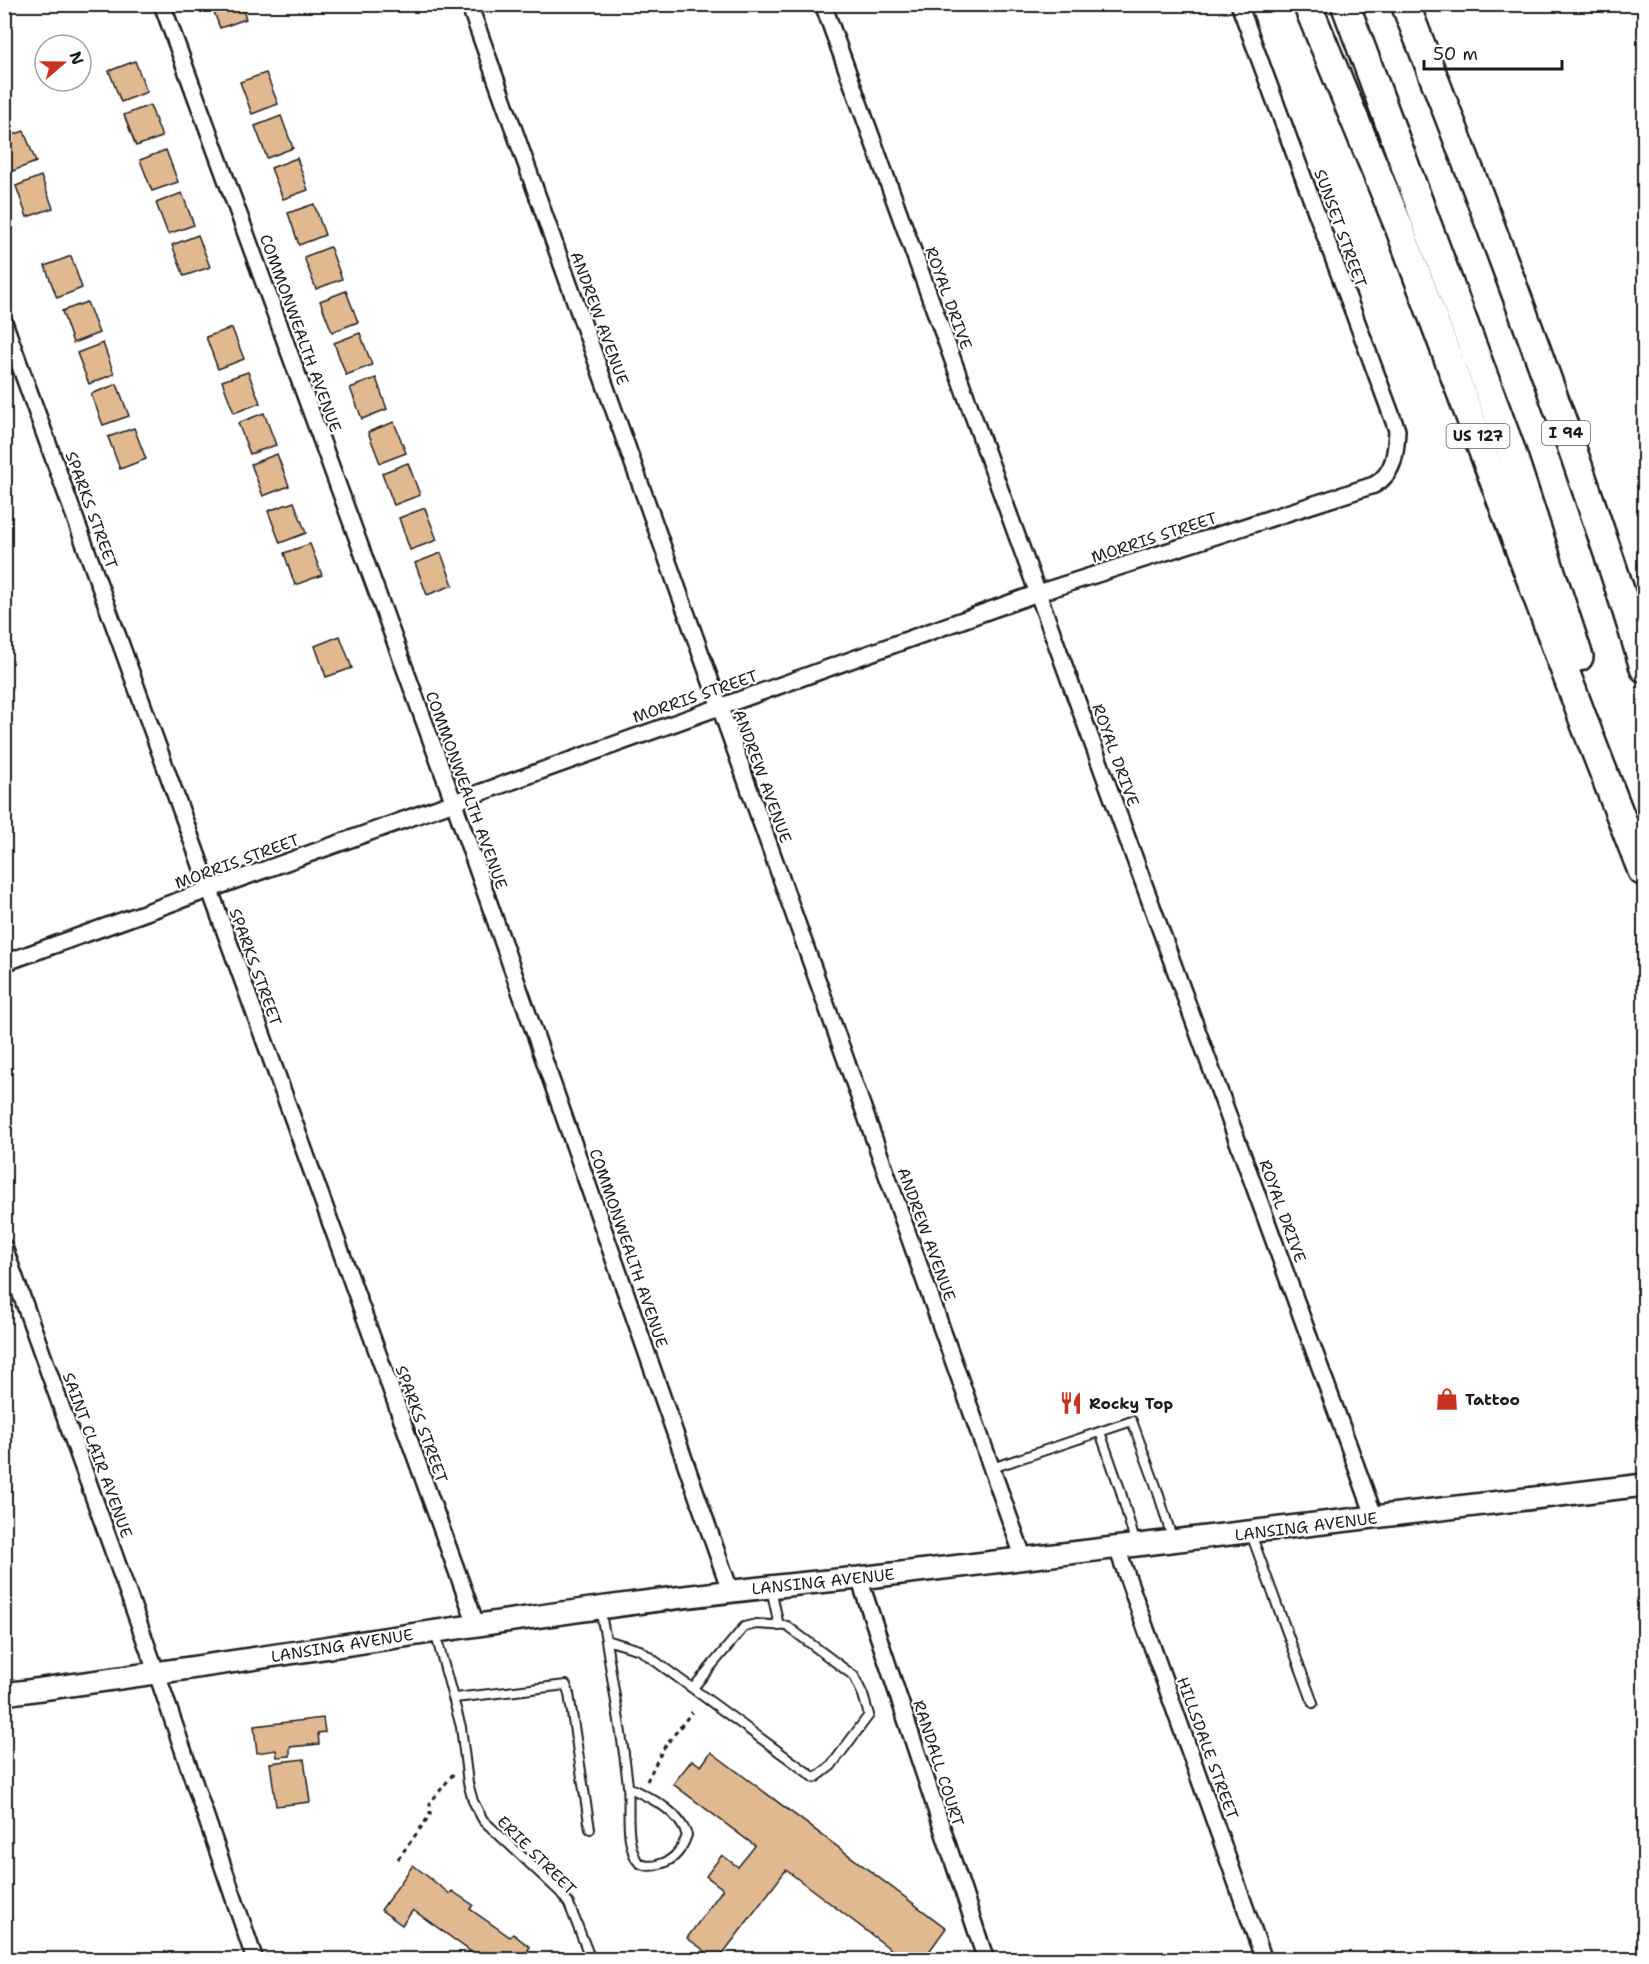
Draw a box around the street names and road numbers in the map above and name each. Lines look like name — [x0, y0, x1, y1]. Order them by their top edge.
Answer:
street label: SUNSET STREET — [1309, 166, 1372, 290]
street label: COMMONWEALTH AVENUE — [255, 231, 346, 435]
street label: ROYAL DRIVE — [920, 244, 977, 352]
street label: ANDREW AVENUE — [566, 249, 633, 388]
road number: I 94 — [1542, 421, 1590, 445]
road number: US 127 — [1446, 424, 1510, 448]
street label: SPARKS STREET — [61, 449, 123, 572]
street label: MORRIS STREET — [1089, 507, 1220, 568]
street label: MORRIS STREET — [630, 665, 761, 728]
street label: COMMONWEALTH AVENUE — [421, 688, 512, 892]
street label: ROYAL DRIVE — [1087, 701, 1144, 809]
street label: ANDREW AVENUE — [729, 707, 796, 846]
street label: MORRIS STREET — [172, 829, 302, 894]
street label: SPARKS STREET — [225, 906, 287, 1029]
street label: COMMONWEALTH AVENUE — [585, 1146, 673, 1351]
street label: ROYAL DRIVE — [1254, 1157, 1311, 1265]
street label: ANDREW AVENUE — [893, 1165, 960, 1304]
street label: SPARKS STREET — [391, 1363, 453, 1486]
street label: SAINT CLAIR AVENUE — [58, 1370, 137, 1541]
street label: LANSING AVENUE — [1233, 1507, 1379, 1546]
street label: LANSING AVENUE — [750, 1564, 896, 1599]
street label: LANSING AVENUE — [269, 1624, 415, 1667]
street label: HILLSDALE STREET — [1172, 1674, 1243, 1822]
street label: RANDALL COURT — [908, 1697, 969, 1829]
street label: ERIE STREET — [492, 1811, 581, 1900]

